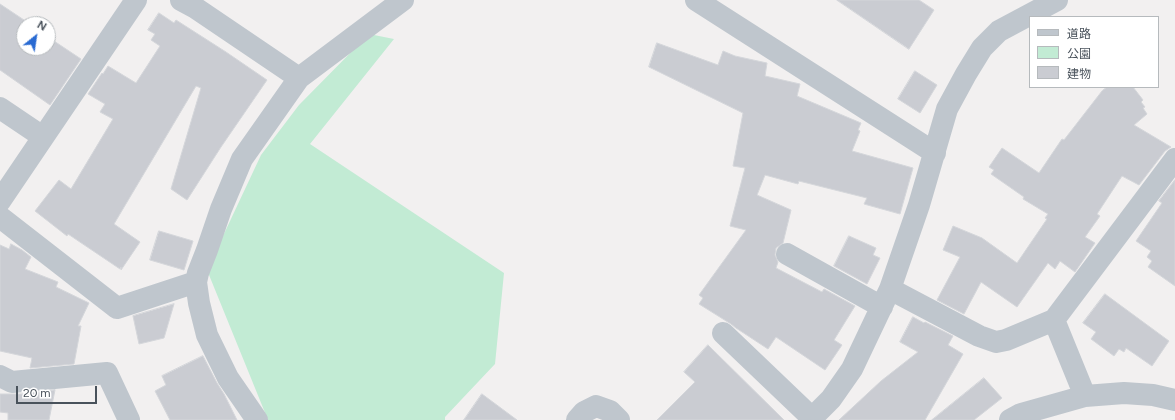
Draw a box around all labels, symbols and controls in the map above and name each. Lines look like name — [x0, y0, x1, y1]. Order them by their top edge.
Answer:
north arrow — [16, 16, 56, 56]
legend — [1029, 16, 1159, 88]
text: N — [35, 18, 49, 34]
text: 道路 — [1067, 27, 1091, 41]
text: 公園 — [1067, 47, 1091, 61]
text: 建物 — [1067, 67, 1091, 81]
scale bar — [18, 378, 99, 404]
text: 20 m — [23, 386, 51, 400]

